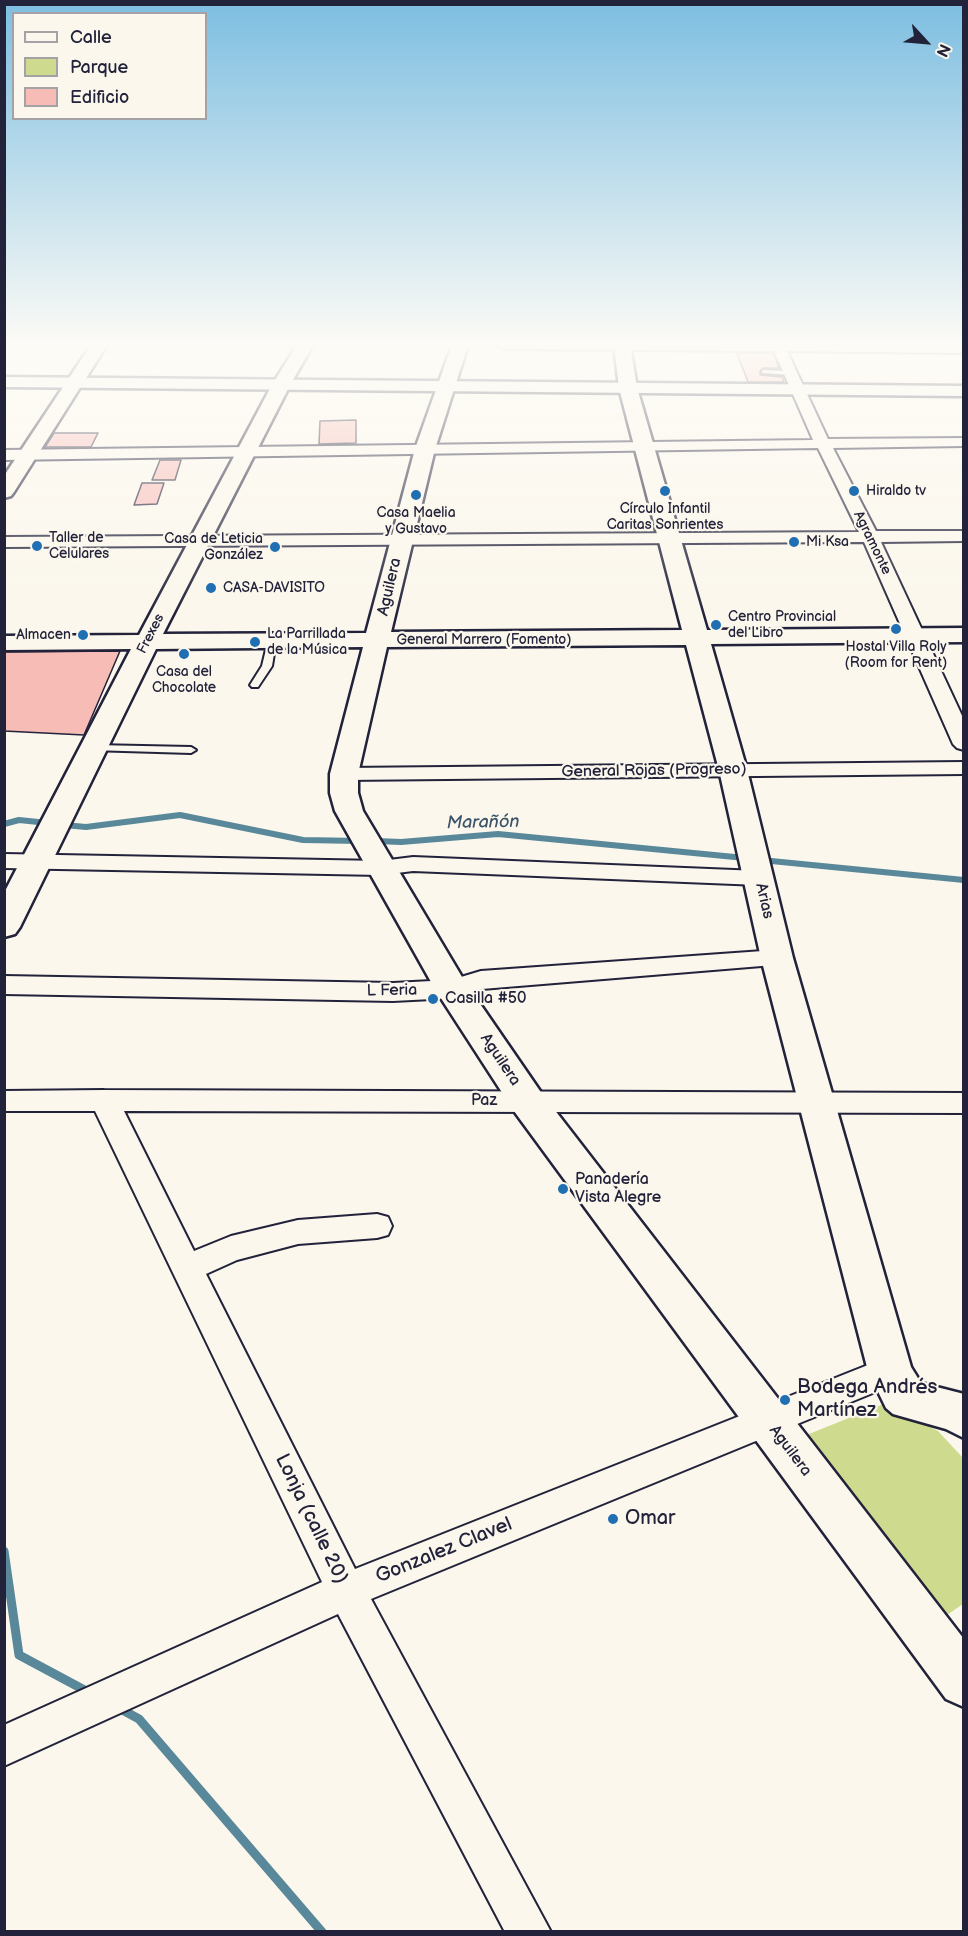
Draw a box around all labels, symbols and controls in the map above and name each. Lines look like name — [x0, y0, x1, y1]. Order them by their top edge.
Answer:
legend — [12, 12, 207, 120]
north arrow — [896, 12, 956, 72]
text: Calle — [70, 27, 112, 48]
text: N — [931, 41, 954, 60]
text: Parque — [70, 57, 128, 78]
text: Edificio — [70, 87, 129, 108]
place label: Hiraldo tv — [866, 483, 926, 499]
marker: Círculo Infantil Caritas Sonrientes — [658, 484, 672, 498]
marker: Hiraldo tv — [847, 484, 861, 498]
marker: Casa Maelia y Gustavo — [409, 488, 423, 502]
place label: Círculo Infantil Caritas Sonrientes — [607, 501, 723, 534]
place label: Casa Maelia y Gustavo — [376, 505, 456, 538]
street label: Agramonte — [849, 508, 895, 578]
place label: Taller de Celulares — [49, 530, 109, 562]
place label: Casa de Leticia González — [164, 531, 263, 564]
place label: Mi Ksa — [806, 534, 849, 550]
marker: Mi Ksa — [787, 535, 801, 549]
marker: Taller de Celulares — [30, 539, 44, 553]
marker: Casa de Leticia González — [268, 540, 282, 554]
street label: Aguilera — [374, 556, 406, 618]
place label: CASA-DAVISITO — [223, 580, 325, 596]
marker: CASA-DAVISITO — [204, 581, 218, 595]
place label: Centro Provincial del Libro — [728, 609, 836, 642]
street label: Frexes — [134, 611, 168, 657]
marker: Centro Provincial del Libro — [709, 618, 723, 632]
marker: Hostal Villa Roly (Room for Rent) — [889, 622, 903, 636]
place label: La Parrillada de la Música — [267, 626, 347, 658]
place label: Almacen — [16, 627, 71, 643]
marker: Almacen — [76, 628, 90, 642]
street label: General Marrero (Fomento) — [397, 632, 571, 648]
marker: La Parrillada de la Música — [248, 635, 262, 649]
place label: Hostal Villa Roly (Room for Rent) — [845, 639, 947, 672]
marker: Casa del Chocolate — [177, 647, 191, 661]
place label: Casa del Chocolate — [152, 664, 216, 696]
street label: General Rojas (Progreso) — [561, 760, 747, 782]
water label: Marañón — [446, 812, 520, 834]
street label: Arias — [751, 881, 777, 921]
street label: L Feria — [367, 981, 417, 1001]
place label: Casilla #50 — [445, 989, 526, 1009]
marker: Casilla #50 — [426, 992, 440, 1006]
street label: Aguilera — [476, 1030, 524, 1090]
street label: Paz — [471, 1091, 497, 1111]
place label: Panadería Vista Alegre — [575, 1170, 661, 1208]
marker: Panadería Vista Alegre — [556, 1182, 570, 1196]
place label: Bodega Andrés Martínez — [797, 1376, 937, 1423]
marker: Bodega Andrés Martínez — [778, 1393, 792, 1407]
street label: Aguilera — [765, 1422, 815, 1480]
street label: Lonja (calle 20) — [269, 1450, 353, 1588]
place label: Omar — [625, 1507, 675, 1531]
marker: Omar — [606, 1512, 620, 1526]
street label: Gonzalez Clavel — [372, 1513, 516, 1589]

